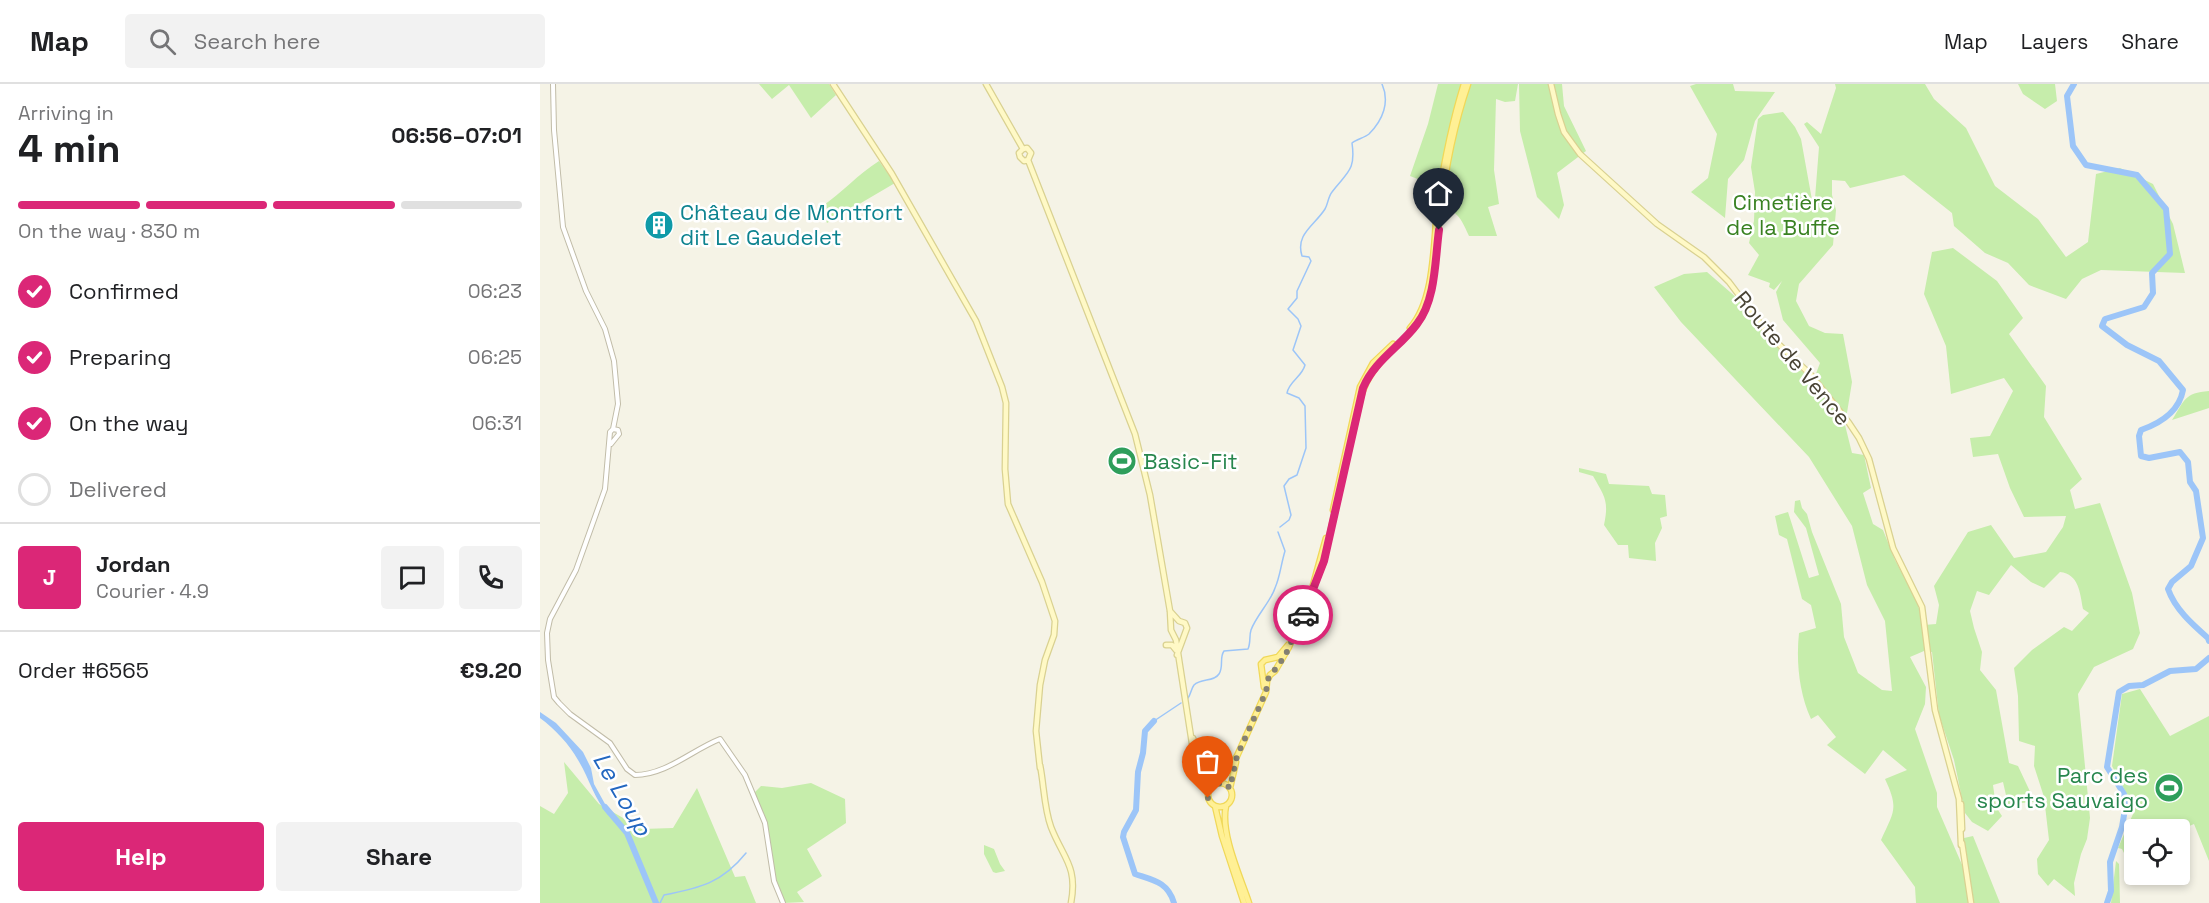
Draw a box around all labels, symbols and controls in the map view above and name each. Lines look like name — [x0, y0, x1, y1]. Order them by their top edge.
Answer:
search box — [125, 14, 545, 68]
text: Map — [30, 23, 89, 59]
icon: search — [146, 25, 179, 58]
text: Search here — [194, 27, 321, 55]
text: Map — [1944, 28, 1988, 55]
text: Layers — [2021, 28, 2088, 55]
text: Share — [2121, 28, 2179, 55]
text: Arriving in — [18, 100, 114, 126]
text: 06:56–07:01 — [391, 121, 522, 149]
text: 4 min — [18, 124, 120, 173]
pin — [1413, 168, 1464, 230]
icon: home — [1422, 177, 1455, 210]
park label: Cimetière de la Buffe — [1726, 188, 1840, 241]
place label: Château de Montfort dit Le Gaudelet — [680, 198, 903, 251]
building icon: Château de Montfort dit Le Gaudelet — [643, 209, 675, 241]
text: On the way · 830 m — [18, 218, 200, 244]
icon: check — [18, 275, 51, 308]
text: Confirmed — [69, 277, 179, 305]
text: 06:23 — [468, 278, 522, 304]
street label: Route de Vence — [1728, 285, 1858, 431]
icon: check — [18, 341, 51, 374]
text: Preparing — [69, 343, 171, 371]
text: 06:25 — [468, 344, 522, 370]
icon: check — [18, 407, 51, 440]
text: On the way — [69, 409, 188, 437]
text: 06:31 — [472, 410, 522, 436]
sports icon: Basic-Fit — [1106, 445, 1138, 477]
place label: Basic-Fit — [1143, 447, 1238, 475]
text: Delivered — [69, 475, 167, 503]
button: chat — [381, 546, 444, 609]
button: phone — [459, 546, 522, 609]
text: Jordan — [96, 550, 171, 578]
text: J — [43, 563, 56, 591]
text: Courier · 4.9 — [96, 578, 209, 604]
courier — [1273, 585, 1333, 645]
icon: car — [1287, 599, 1320, 632]
text: Order #6565 — [18, 656, 149, 684]
text: €9.20 — [460, 656, 522, 684]
pin — [1182, 736, 1233, 798]
icon: bag — [1191, 745, 1224, 778]
water label: Le Loup — [586, 746, 659, 842]
place label: Parc des sports Sauvaigo — [1976, 761, 2148, 814]
sports icon: Parc des sports Sauvaigo — [2153, 772, 2185, 804]
map controls — [2124, 819, 2190, 885]
button: locate — [2124, 819, 2190, 885]
button: Help — [18, 822, 264, 891]
button: Share — [276, 822, 522, 891]

